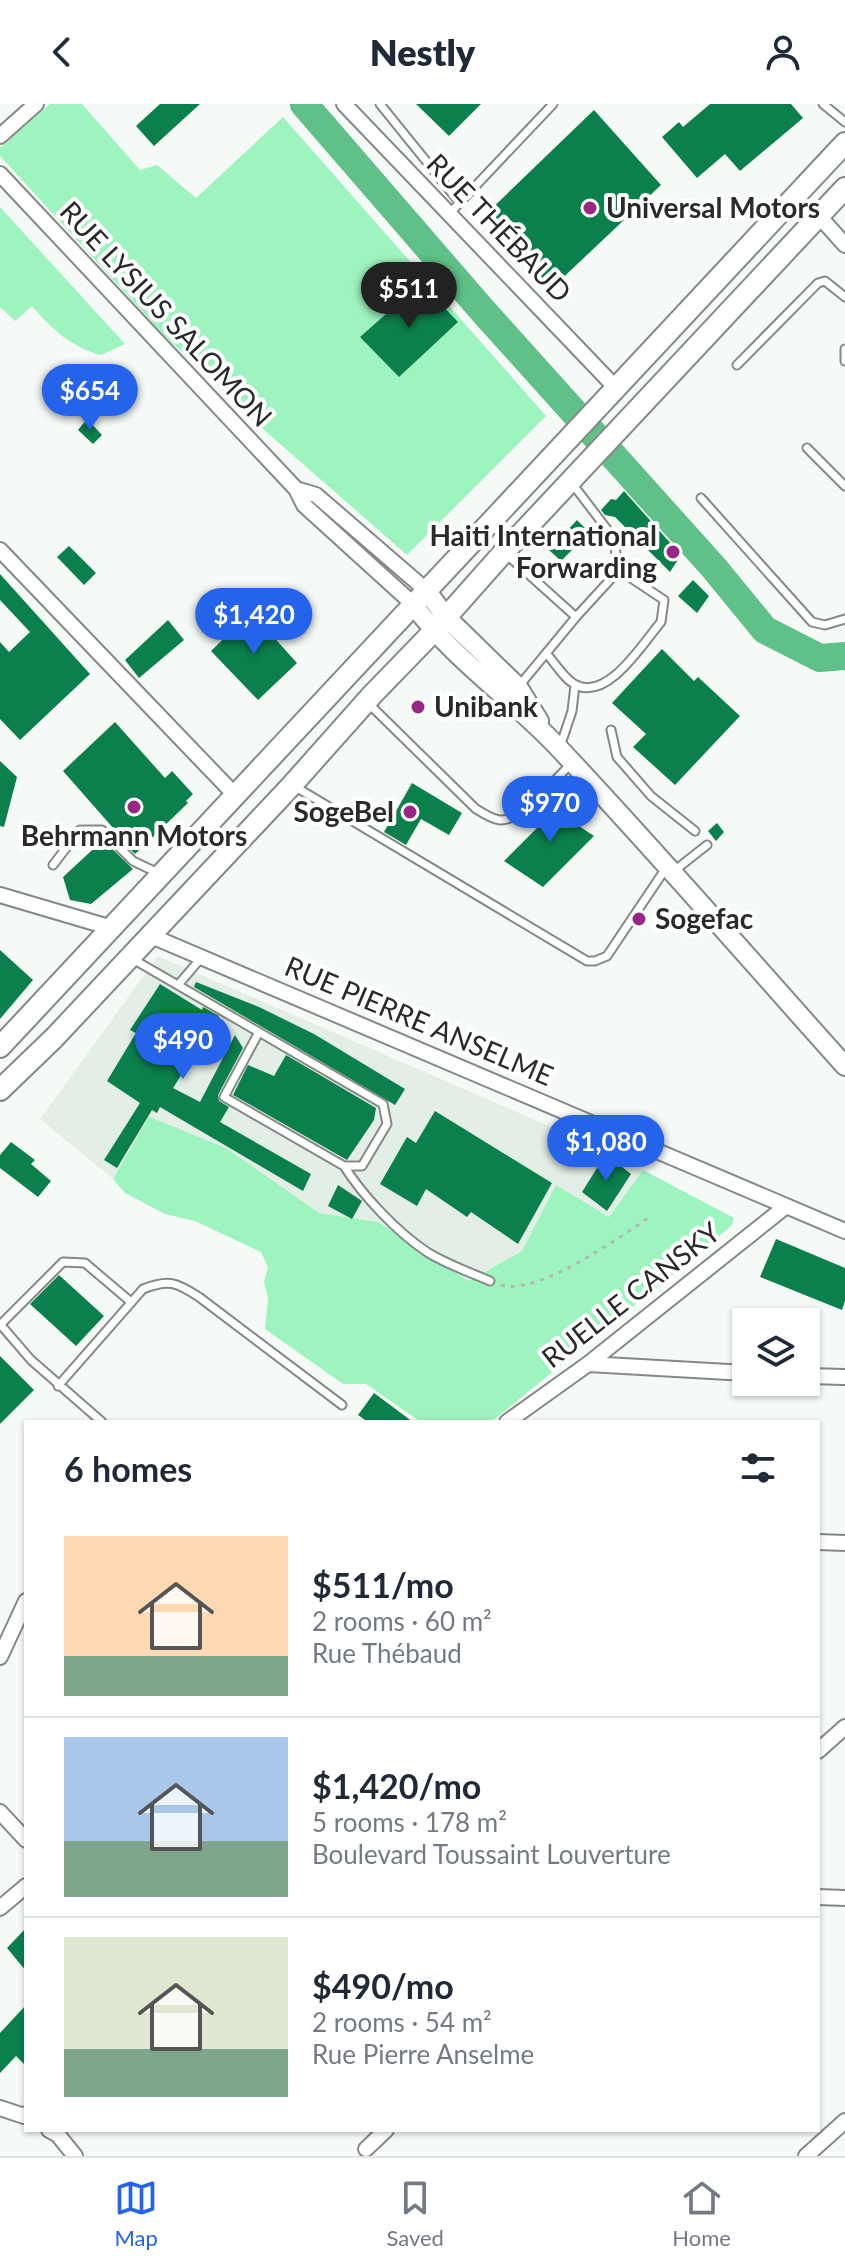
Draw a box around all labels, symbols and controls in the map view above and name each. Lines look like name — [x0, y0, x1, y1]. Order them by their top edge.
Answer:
icon: back — [40, 30, 84, 74]
text: Nestly — [370, 30, 475, 74]
icon: person — [761, 30, 805, 74]
street label: RUE THÉBAUD — [421, 146, 579, 308]
place label: Universal Motors — [606, 190, 820, 224]
street label: RUE LYSIUS SALOMON — [54, 194, 280, 433]
marker: Universal Motors — [581, 199, 599, 217]
pin: $511 — [362, 262, 456, 330]
text: $511 — [379, 272, 439, 304]
pin: $654 — [43, 364, 137, 432]
text: $654 — [60, 374, 120, 406]
place label: Haiti International Forwarding — [429, 518, 657, 584]
marker: Haiti International Forwarding — [664, 543, 682, 561]
pin: $1,420 — [189, 588, 319, 656]
text: $1,420 — [213, 598, 295, 630]
place label: Unibank — [434, 689, 538, 723]
marker: Unibank — [409, 698, 427, 716]
pin: $970 — [503, 776, 597, 844]
text: $970 — [520, 786, 580, 818]
place label: SogeBel — [293, 794, 394, 828]
marker: Behrmann Motors — [125, 798, 143, 816]
marker: SogeBel — [401, 803, 419, 821]
place label: Behrmann Motors — [21, 818, 247, 852]
place label: Sogefac — [655, 901, 754, 935]
marker: Sogefac — [630, 910, 648, 928]
street label: RUE PIERRE ANSELME — [280, 948, 559, 1092]
pin: $490 — [136, 1013, 230, 1081]
text: $490 — [153, 1023, 213, 1055]
pin: $1,080 — [541, 1115, 671, 1183]
text: $1,080 — [565, 1125, 647, 1157]
street label: RUELLE CANSKY — [535, 1214, 727, 1374]
map controls — [732, 1308, 820, 1396]
button: layers — [732, 1308, 820, 1396]
icon: filters — [736, 1446, 780, 1490]
text: 6 homes — [64, 1448, 192, 1489]
text: $511/mo — [312, 1564, 454, 1605]
icon: home — [128, 1568, 224, 1664]
text: 2 rooms · 60 m² — [312, 1605, 492, 1637]
text: Rue Thébaud — [312, 1637, 462, 1669]
text: $1,420/mo — [312, 1765, 481, 1806]
icon: home — [128, 1769, 224, 1865]
text: 5 rooms · 178 m² — [312, 1806, 507, 1838]
text: Boulevard Toussaint Louverture — [312, 1838, 671, 1870]
text: $490/mo — [312, 1965, 454, 2006]
icon: home — [128, 1969, 224, 2065]
text: 2 rooms · 54 m² — [312, 2006, 492, 2038]
text: Rue Pierre Anselme — [312, 2038, 534, 2070]
tab: Map — [114, 2176, 158, 2251]
tab: Saved — [386, 2176, 444, 2251]
tab: Home — [672, 2176, 731, 2251]

